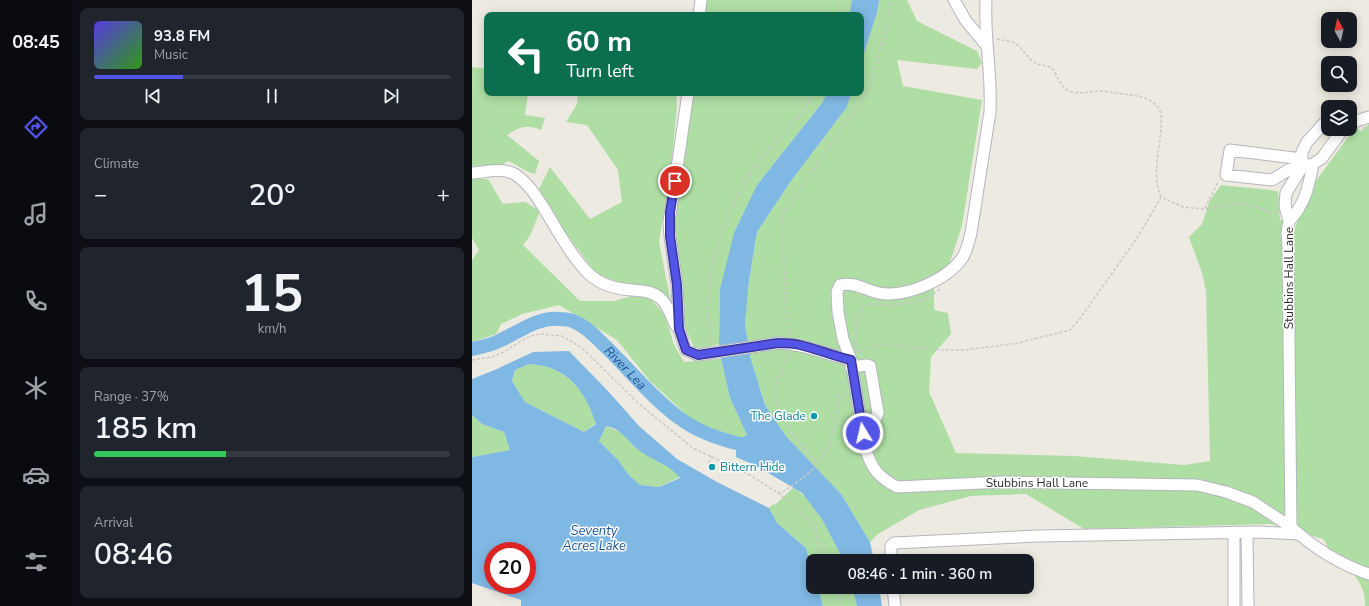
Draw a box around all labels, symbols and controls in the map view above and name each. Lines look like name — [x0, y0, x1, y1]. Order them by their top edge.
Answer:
north arrow — [1321, 12, 1357, 48]
map controls — [1321, 12, 1357, 136]
text: 60 m — [566, 23, 632, 61]
text: 93.8 FM — [154, 26, 210, 46]
icon: left — [500, 28, 552, 80]
text: 08:45 — [12, 30, 60, 54]
text: Music — [154, 46, 188, 64]
button: search — [1321, 56, 1357, 92]
text: Turn left — [566, 59, 634, 83]
icon: previous — [142, 85, 164, 107]
icon: pause — [261, 85, 283, 107]
icon: next — [380, 85, 402, 107]
button: layers — [1321, 100, 1357, 136]
icon: directions — [22, 113, 50, 141]
text: Climate — [94, 155, 139, 173]
pin — [658, 164, 692, 198]
icon: arrive — [664, 170, 686, 192]
text: 20° — [248, 175, 296, 216]
text: − — [94, 180, 107, 210]
text: + — [437, 180, 450, 210]
icon: music — [22, 200, 50, 228]
street label: Stubbins Hall Lane — [1281, 227, 1297, 329]
text: 15 — [241, 258, 303, 329]
icon: phone — [22, 287, 50, 315]
text: km/h — [258, 320, 286, 338]
water label: River Lea — [600, 342, 650, 394]
icon: climate — [22, 374, 50, 402]
text: Range · 37% — [94, 388, 169, 406]
text: 185 km — [94, 408, 197, 449]
place label: The Glade — [750, 408, 806, 424]
marker: The Glade — [809, 411, 819, 421]
position arrow — [842, 412, 884, 454]
place label: Bittern Hide — [720, 459, 785, 475]
icon: car — [22, 461, 50, 489]
marker: Bittern Hide — [707, 462, 717, 472]
street label: Stubbins Hall Lane — [986, 475, 1088, 491]
text: Arrival — [94, 514, 133, 532]
water label: Seventy Acres Lake — [561, 522, 626, 555]
text: 08:46 — [94, 534, 173, 575]
speed limit sign: 20 — [484, 542, 536, 594]
icon: filters — [22, 548, 50, 576]
text: 08:46 · 1 min · 360 m — [848, 564, 992, 584]

